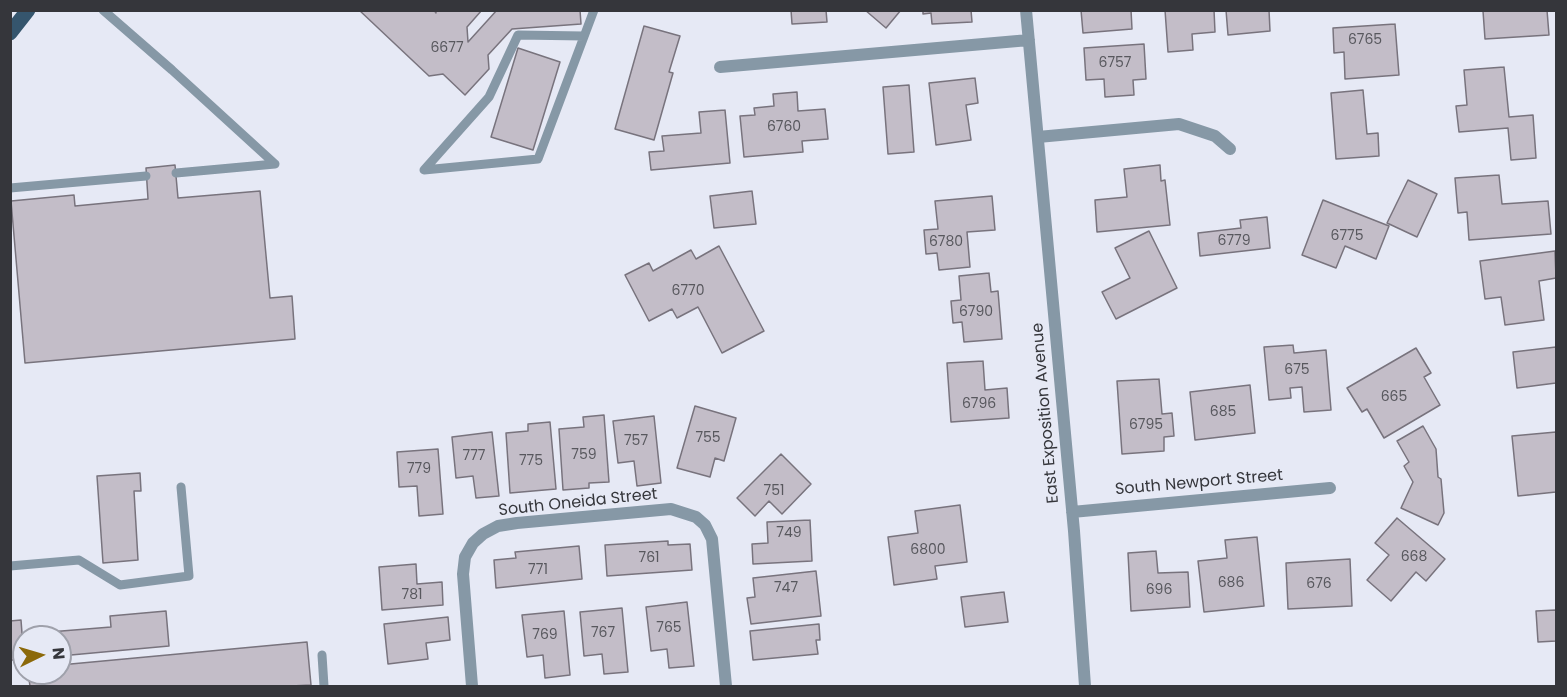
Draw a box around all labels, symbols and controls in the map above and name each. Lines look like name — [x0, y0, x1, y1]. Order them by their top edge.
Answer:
house number: 6765 — [1348, 32, 1382, 48]
house number: 6677 — [430, 40, 464, 56]
house number: 6757 — [1099, 55, 1131, 71]
house number: 6760 — [767, 119, 801, 135]
house number: 6775 — [1331, 228, 1363, 244]
house number: 6779 — [1218, 233, 1250, 249]
house number: 6780 — [929, 234, 963, 250]
house number: 6770 — [672, 283, 704, 299]
house number: 6790 — [959, 304, 993, 320]
street label: East Exposition Avenue — [1029, 322, 1063, 504]
house number: 675 — [1284, 362, 1310, 378]
house number: 665 — [1381, 389, 1407, 405]
house number: 6796 — [962, 396, 996, 412]
house number: 685 — [1210, 404, 1236, 420]
house number: 6795 — [1129, 417, 1163, 433]
house number: 755 — [695, 430, 721, 446]
house number: 757 — [624, 433, 648, 449]
house number: 759 — [571, 447, 597, 463]
house number: 777 — [463, 448, 485, 464]
house number: 775 — [519, 453, 543, 469]
house number: 779 — [407, 461, 431, 477]
street label: South Newport Street — [1114, 466, 1284, 500]
house number: 751 — [764, 483, 784, 499]
street label: South Oneida Street — [498, 485, 658, 521]
house number: 749 — [776, 525, 802, 541]
house number: 6800 — [910, 542, 946, 558]
house number: 668 — [1401, 549, 1427, 565]
house number: 761 — [638, 550, 660, 566]
house number: 771 — [528, 562, 548, 578]
house number: 686 — [1218, 575, 1244, 591]
house number: 676 — [1306, 576, 1332, 592]
house number: 747 — [774, 580, 798, 596]
house number: 696 — [1146, 582, 1172, 598]
house number: 781 — [402, 587, 422, 603]
house number: 765 — [656, 620, 682, 636]
north arrow — [12, 625, 72, 685]
house number: 767 — [591, 625, 615, 641]
house number: 769 — [532, 627, 558, 643]
text: N — [46, 647, 70, 661]

